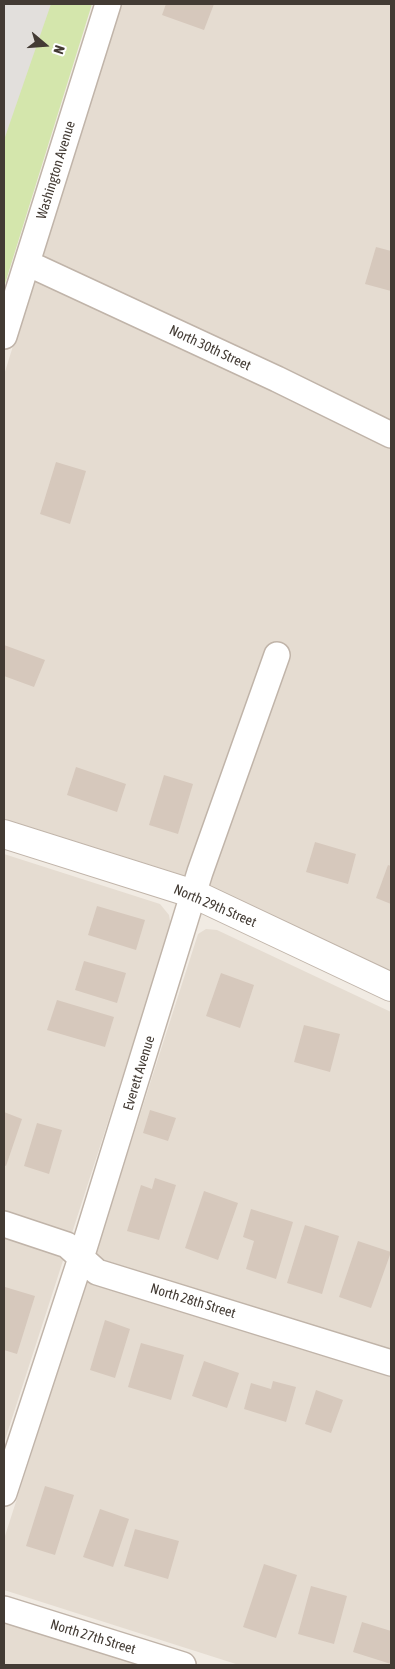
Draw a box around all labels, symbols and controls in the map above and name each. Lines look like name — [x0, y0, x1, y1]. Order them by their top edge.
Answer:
north arrow — [20, 20, 70, 70]
text: N — [50, 43, 68, 56]
street label: Washington Avenue — [33, 119, 79, 221]
street label: North 30th Street — [166, 322, 254, 374]
street label: North 29th Street — [171, 881, 259, 931]
street label: Everett Avenue — [120, 1034, 158, 1112]
street label: North 28th Street — [148, 1280, 238, 1322]
street label: North 27th Street — [48, 1616, 138, 1658]

